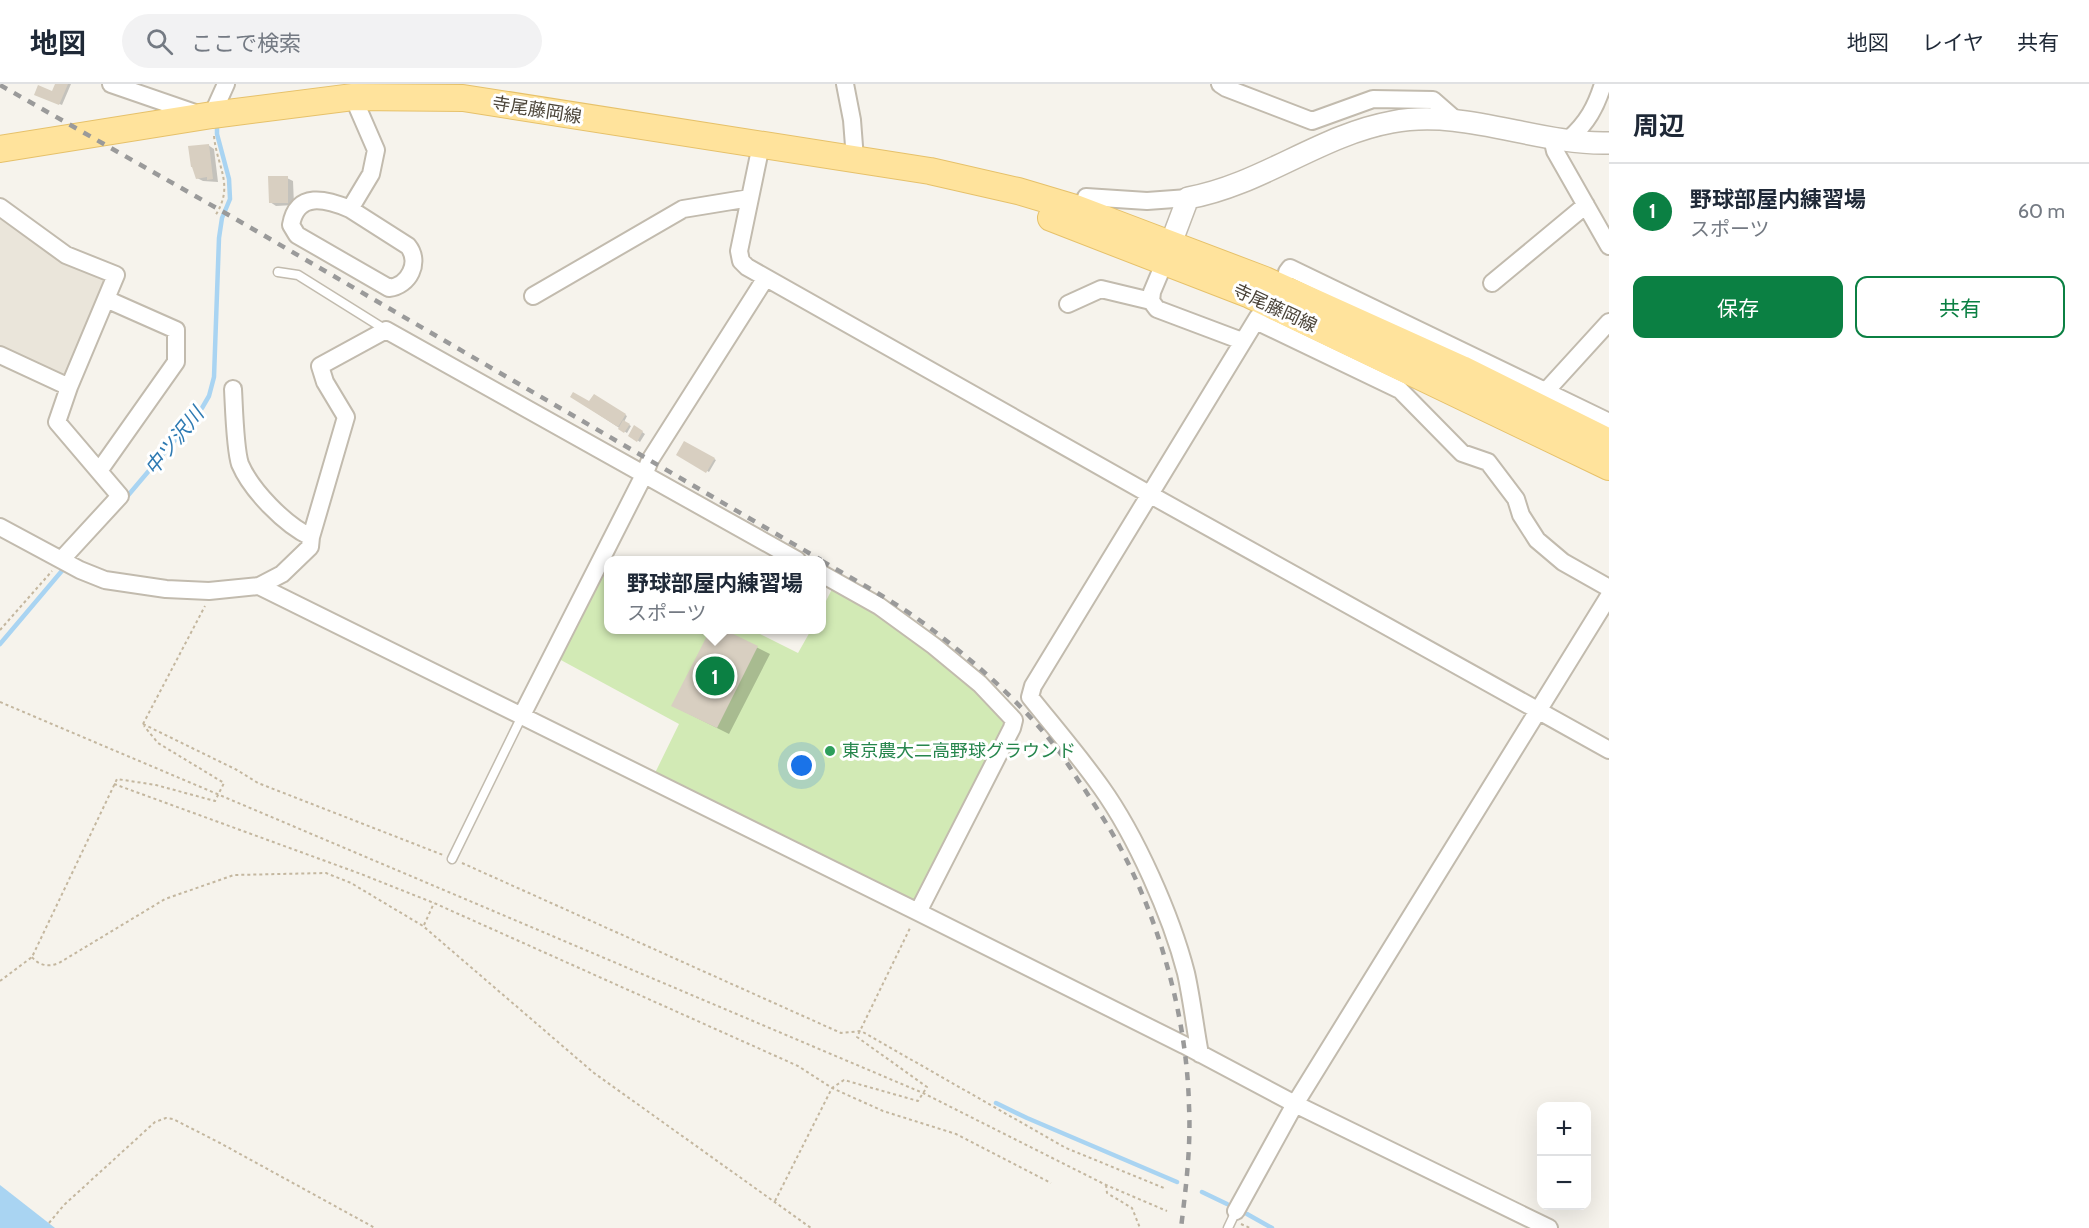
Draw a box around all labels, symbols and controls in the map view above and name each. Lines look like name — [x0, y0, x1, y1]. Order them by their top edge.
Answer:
search box — [122, 14, 542, 68]
icon: search — [143, 25, 176, 58]
text: 地図 — [30, 26, 86, 60]
text: ここで検索 — [191, 30, 301, 57]
text: 地図 — [1847, 30, 1889, 55]
text: レイヤ — [1922, 30, 1984, 55]
text: 共有 — [2017, 30, 2059, 55]
street label: 寺尾藤岡線 — [491, 92, 583, 128]
text: 周辺 — [1633, 110, 1685, 142]
text: 野球部屋内練習場 — [1690, 186, 1866, 213]
text: 1 — [1649, 199, 1656, 223]
text: 60 m — [2018, 199, 2065, 223]
text: スポーツ — [1690, 217, 1770, 241]
button: 保存 — [1633, 276, 1843, 338]
button: 共有 — [1855, 276, 2065, 338]
street label: 寺尾藤岡線 — [1230, 279, 1320, 337]
water label: 中ツ沢川 — [140, 401, 210, 480]
popup — [604, 556, 826, 634]
text: 野球部屋内練習場 — [627, 570, 803, 597]
text: スポーツ — [627, 601, 707, 625]
pin: 1 — [696, 654, 734, 698]
place label: 東京農大二高野球グラウンド — [842, 740, 1076, 762]
marker: 東京農大二高野球グラウンド — [823, 744, 837, 758]
your location — [787, 751, 816, 780]
map controls — [1537, 1102, 1591, 1210]
button: + — [1537, 1102, 1591, 1156]
button: − — [1537, 1156, 1591, 1210]

